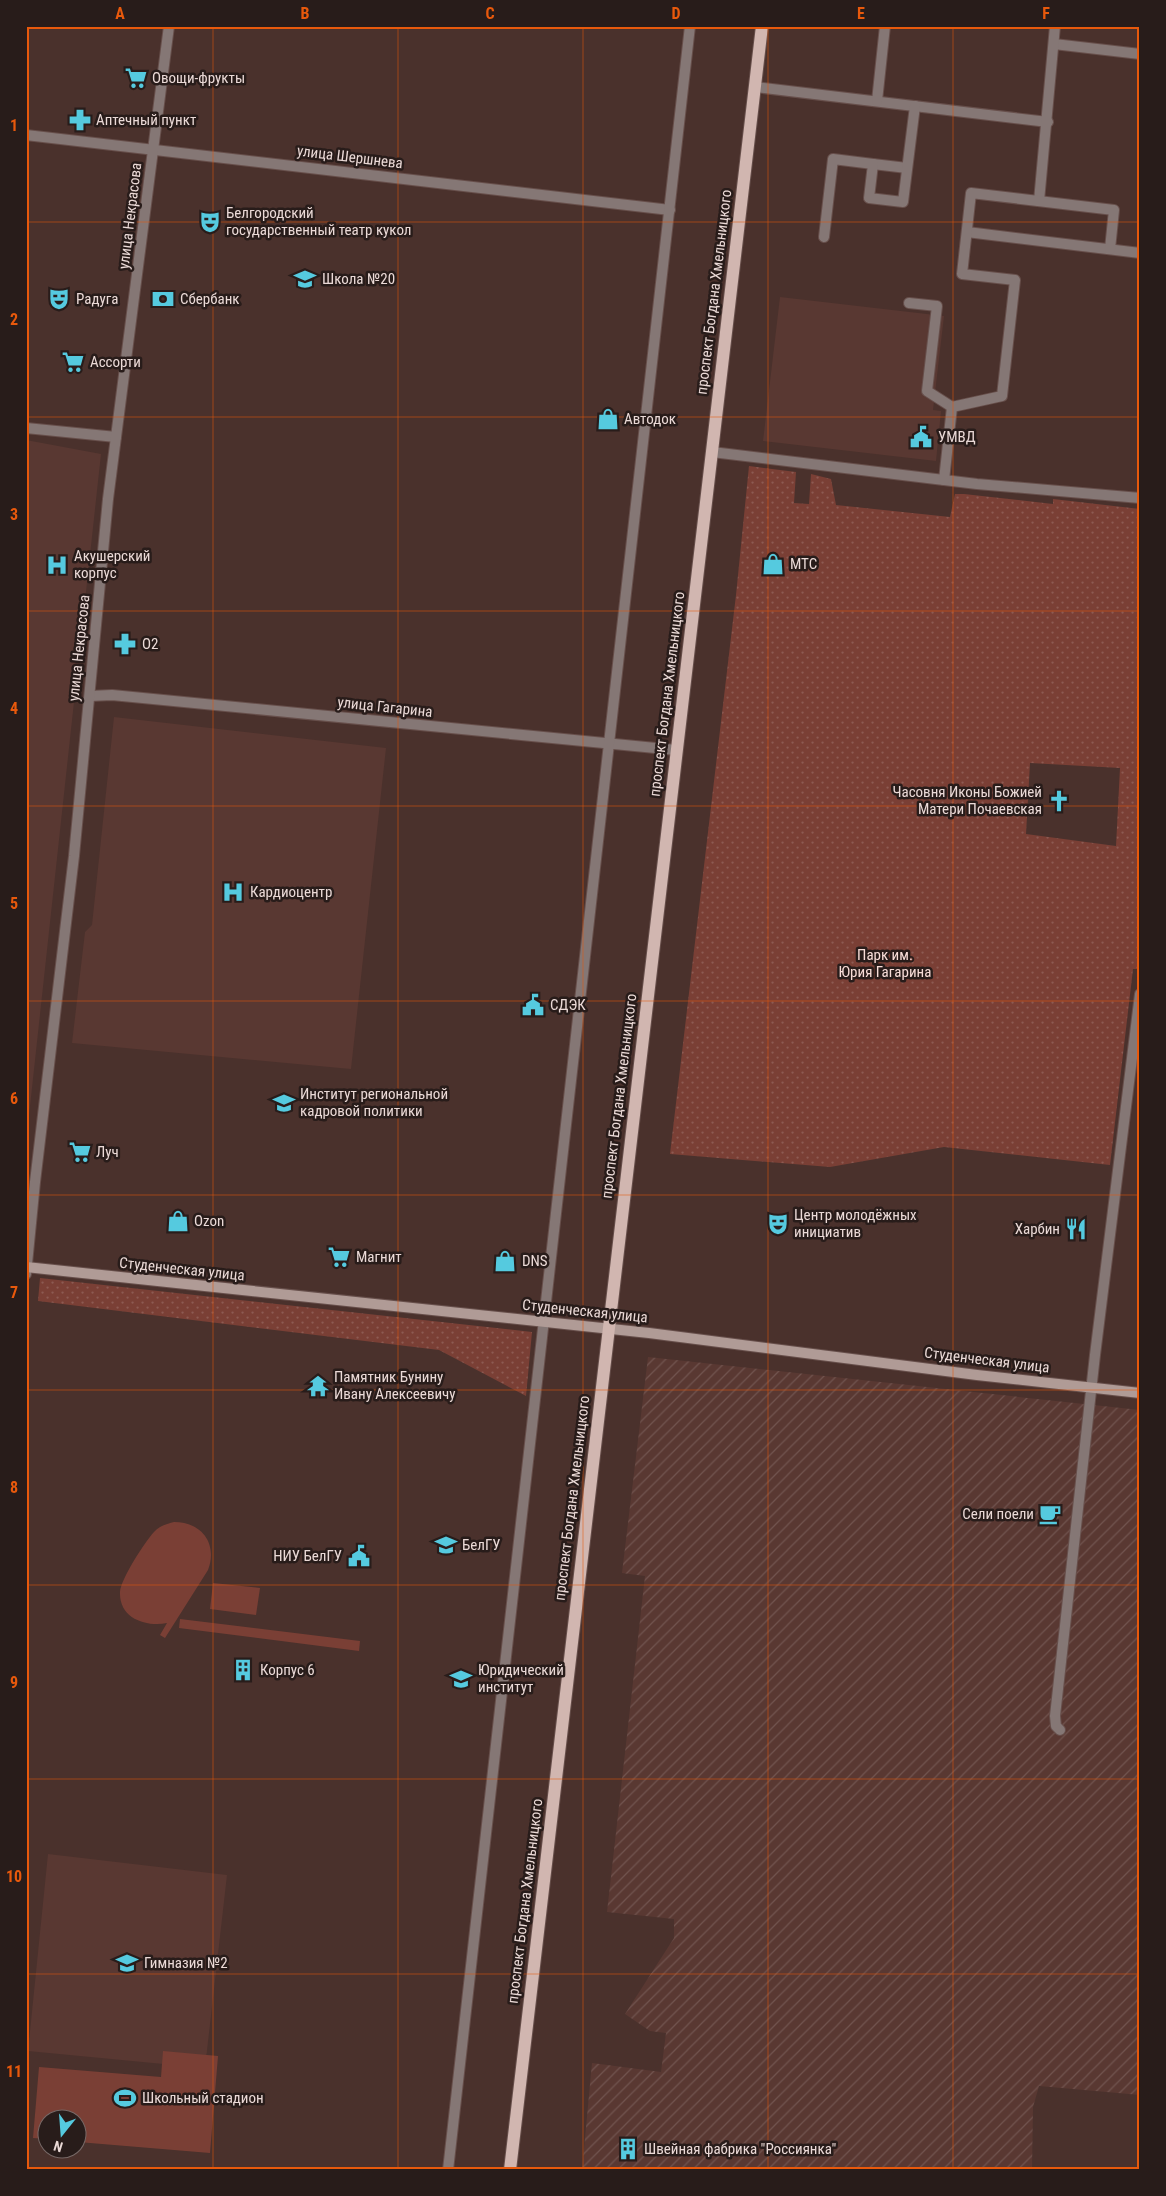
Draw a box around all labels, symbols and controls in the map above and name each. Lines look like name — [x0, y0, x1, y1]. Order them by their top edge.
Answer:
text: A — [115, 4, 125, 23]
text: B — [301, 4, 310, 23]
text: C — [485, 4, 495, 23]
text: D — [671, 4, 681, 23]
text: E — [857, 4, 865, 23]
text: F — [1042, 4, 1050, 23]
supermarket icon: Овощи-фрукты — [123, 65, 149, 91]
place label: Овощи-фрукты — [152, 69, 245, 87]
pharmacy icon: Аптечный пункт — [67, 107, 93, 133]
place label: Аптечный пункт — [96, 111, 196, 129]
text: 1 — [10, 116, 18, 135]
street label: улица Шершнева — [296, 142, 404, 172]
street label: улица Некрасова — [115, 162, 145, 270]
street label: проспект Богдана Хмельницкого — [693, 189, 735, 395]
place label: Белгородский государственный театр кукол — [226, 204, 411, 239]
theatre icon: Белгородский государственный театр кукол — [197, 209, 223, 235]
school or university icon: Школа №20 — [292, 266, 318, 292]
place label: Школа №20 — [322, 270, 395, 288]
theatre icon: Радуга — [46, 286, 72, 312]
bank icon: Сбербанк — [150, 286, 176, 312]
place label: Радуга — [76, 290, 118, 308]
place label: Сбербанк — [180, 290, 240, 308]
text: 2 — [10, 310, 18, 329]
supermarket icon: Ассорти — [60, 349, 86, 375]
place label: Ассорти — [90, 353, 141, 371]
shop icon: Автодок — [595, 406, 621, 432]
place label: Автодок — [624, 410, 676, 428]
public building icon: УМВД — [908, 424, 934, 450]
place label: УМВД — [938, 428, 976, 446]
text: 3 — [10, 505, 18, 524]
place label: Акушерский корпус — [74, 547, 151, 582]
shop icon: МТС — [760, 551, 786, 577]
hospital icon: Акушерский корпус — [44, 552, 70, 578]
place label: МТС — [790, 555, 817, 573]
street label: проспект Богдана Хмельницкого — [646, 591, 688, 797]
street label: улица Некрасова — [64, 594, 94, 702]
pharmacy icon: O2 — [112, 631, 138, 657]
place label: O2 — [142, 635, 158, 653]
street label: улица Гагарина — [337, 693, 433, 721]
text: 4 — [10, 699, 18, 718]
place label: Часовня Иконы Божией Матери Почаевская — [892, 783, 1042, 818]
church icon: Часовня Иконы Божией Матери Почаевская — [1046, 788, 1072, 814]
hospital icon: Кардиоцентр — [220, 879, 246, 905]
place label: Кардиоцентр — [250, 883, 332, 901]
text: 5 — [10, 894, 18, 913]
park label: Парк им. Юрия Гагарина — [839, 946, 931, 981]
public building icon: СДЭК — [520, 992, 546, 1018]
street label: проспект Богдана Хмельницкого — [598, 993, 640, 1199]
place label: СДЭК — [550, 996, 586, 1014]
place label: Институт региональной кадровой политики — [300, 1085, 448, 1120]
text: 6 — [10, 1089, 18, 1108]
school or university icon: Институт региональной кадровой политики — [271, 1090, 297, 1116]
supermarket icon: Луч — [67, 1139, 93, 1165]
place label: Луч — [96, 1143, 119, 1161]
place label: Центр молодёжных инициатив — [794, 1206, 917, 1241]
shop icon: Ozon — [165, 1208, 191, 1234]
theatre icon: Центр молодёжных инициатив — [765, 1211, 791, 1237]
place label: Ozon — [194, 1212, 224, 1230]
restaurant icon: Харбин — [1063, 1216, 1089, 1242]
place label: Харбин — [1015, 1220, 1060, 1238]
supermarket icon: Магнит — [326, 1244, 352, 1270]
place label: Магнит — [356, 1248, 402, 1266]
shop icon: DNS — [492, 1248, 518, 1274]
place label: DNS — [522, 1252, 548, 1270]
street label: Студенческая улица — [118, 1253, 246, 1285]
text: 7 — [10, 1283, 18, 1302]
street label: Студенческая улица — [521, 1295, 649, 1327]
street label: Студенческая улица — [923, 1343, 1051, 1377]
place label: Памятник Бунину Ивану Алексеевичу — [334, 1368, 456, 1403]
temple icon: Памятник Бунину Ивану Алексеевичу — [305, 1373, 331, 1399]
street label: проспект Богдана Хмельницкого — [551, 1395, 593, 1601]
text: 8 — [10, 1478, 18, 1497]
cafe icon: Сели поели — [1037, 1501, 1063, 1527]
place label: Сели поели — [962, 1505, 1034, 1523]
school or university icon: БелГУ — [433, 1532, 459, 1558]
place label: БелГУ — [462, 1536, 500, 1554]
public building icon: НИУ БелГУ — [346, 1543, 372, 1569]
place label: НИУ БелГУ — [273, 1547, 342, 1565]
building icon: Корпус 6 — [230, 1657, 256, 1683]
place label: Корпус 6 — [260, 1661, 315, 1679]
place label: Юридический институт — [478, 1661, 564, 1696]
school or university icon: Юридический институт — [448, 1666, 474, 1692]
text: 9 — [10, 1673, 18, 1692]
street label: проспект Богдана Хмельницкого — [504, 1798, 546, 2004]
text: 10 — [6, 1867, 22, 1886]
school or university icon: Гимназия №2 — [114, 1950, 140, 1976]
place label: Гимназия №2 — [144, 1954, 228, 1972]
text: 11 — [6, 2062, 22, 2081]
sports icon: Школьный стадион — [112, 2085, 138, 2111]
place label: Школьный стадион — [142, 2089, 264, 2107]
north arrow — [38, 2108, 88, 2158]
building icon: Швейная фабрика "Россиянка" — [615, 2136, 641, 2162]
text: N — [52, 2138, 65, 2155]
place label: Швейная фабрика "Россиянка" — [644, 2140, 836, 2158]

